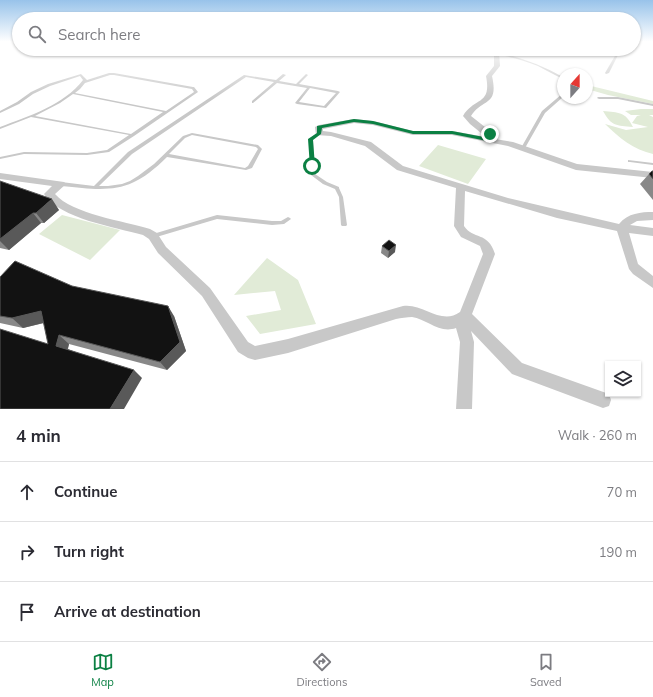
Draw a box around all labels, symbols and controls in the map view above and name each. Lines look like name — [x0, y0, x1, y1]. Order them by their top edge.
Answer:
search box — [12, 12, 641, 56]
icon: search — [26, 23, 48, 45]
text: Search here — [58, 25, 140, 44]
north arrow — [557, 68, 593, 104]
route end — [481, 125, 499, 143]
route start — [303, 157, 321, 175]
map controls — [605, 361, 641, 397]
button: layers — [605, 361, 641, 397]
text: 4 min — [16, 425, 61, 446]
text: Walk · 260 m — [558, 427, 637, 443]
icon: ahead — [16, 481, 38, 503]
text: Continue — [54, 482, 117, 501]
text: 70 m — [607, 484, 637, 500]
icon: right — [16, 541, 38, 563]
text: Turn right — [54, 542, 124, 561]
text: 190 m — [599, 544, 637, 560]
icon: arrive — [16, 601, 38, 623]
text: Arrive at destination — [54, 602, 201, 621]
tab: Map — [91, 651, 114, 689]
tab: Directions — [297, 651, 347, 689]
tab: Saved — [530, 651, 562, 689]

